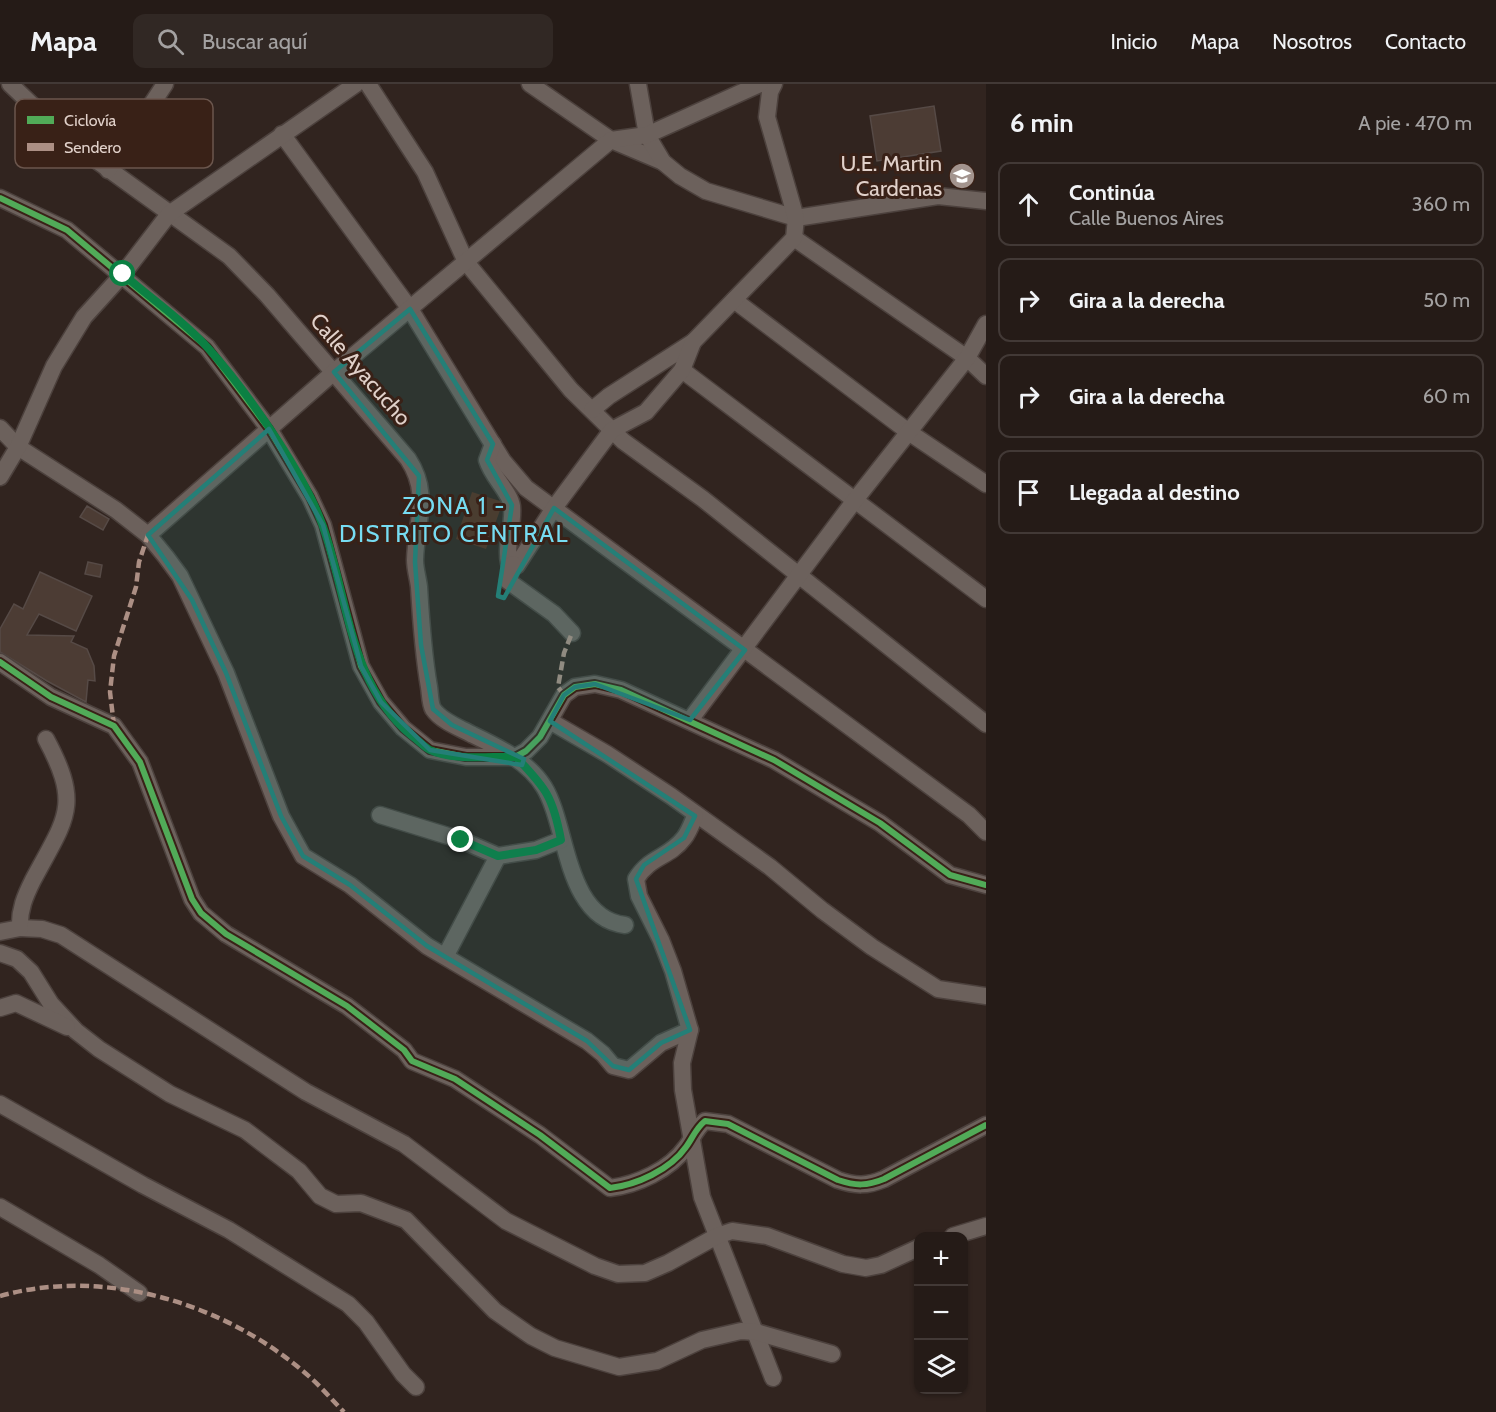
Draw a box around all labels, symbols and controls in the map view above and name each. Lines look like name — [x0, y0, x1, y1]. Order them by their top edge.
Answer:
search box — [133, 14, 553, 68]
text: Mapa — [30, 24, 97, 58]
icon: search — [154, 25, 187, 58]
text: Buscar aquí — [202, 28, 307, 55]
text: Inicio — [1110, 29, 1157, 54]
text: Mapa — [1190, 29, 1239, 54]
text: Nosotros — [1272, 29, 1352, 54]
text: Contacto — [1385, 29, 1466, 54]
legend — [15, 99, 213, 168]
text: 6 min — [1010, 107, 1074, 139]
text: Ciclovía — [64, 111, 117, 130]
text: A pie · 470 m — [1358, 111, 1472, 135]
text: Sendero — [64, 138, 121, 157]
place label: U.E. Martin Cardenas — [840, 150, 942, 202]
school or university icon: U.E. Martin Cardenas — [947, 161, 977, 191]
text: Continúa — [1069, 179, 1155, 206]
icon: ahead — [1012, 188, 1045, 221]
text: 360 m — [1412, 192, 1470, 216]
text: Calle Buenos Aires — [1069, 206, 1224, 230]
route start — [109, 260, 135, 286]
icon: right — [1012, 284, 1045, 317]
text: Gira a la derecha — [1069, 287, 1225, 314]
text: 50 m — [1423, 288, 1470, 312]
street label: Calle Ayacucho — [304, 308, 417, 431]
icon: right — [1012, 380, 1045, 413]
text: Gira a la derecha — [1069, 383, 1225, 410]
text: 60 m — [1423, 384, 1470, 408]
icon: arrive — [1012, 476, 1045, 509]
text: Llegada al destino — [1069, 479, 1240, 506]
district label: ZONA 1 - DISTRITO CENTRAL — [339, 491, 569, 548]
route end — [447, 826, 473, 852]
map controls — [914, 1232, 968, 1394]
button: + — [914, 1232, 968, 1286]
button: − — [914, 1286, 968, 1340]
button: layers — [914, 1340, 968, 1394]

